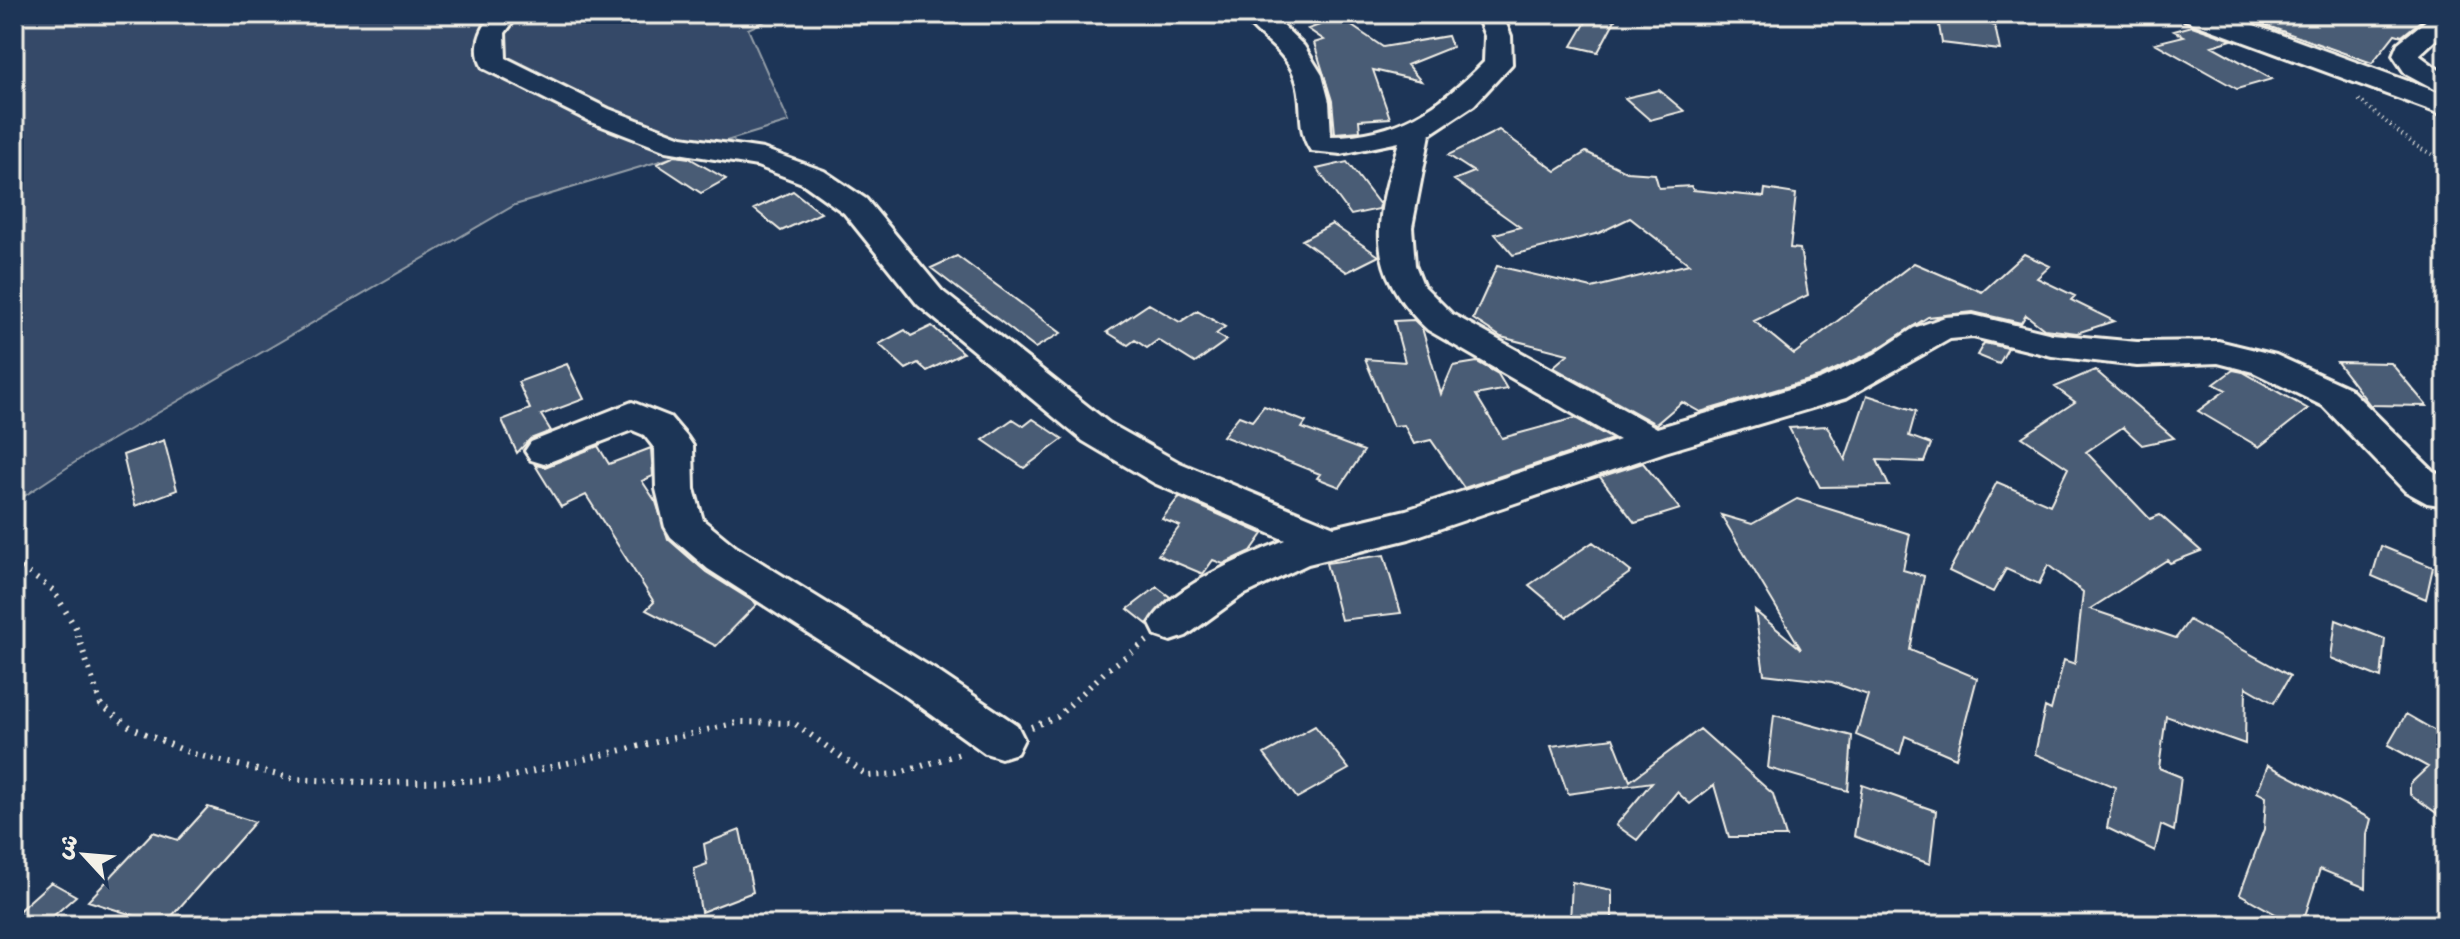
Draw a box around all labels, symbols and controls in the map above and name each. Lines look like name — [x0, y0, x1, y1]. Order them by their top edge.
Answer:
north arrow — [44, 815, 124, 895]
text: ش — [44, 827, 89, 866]

